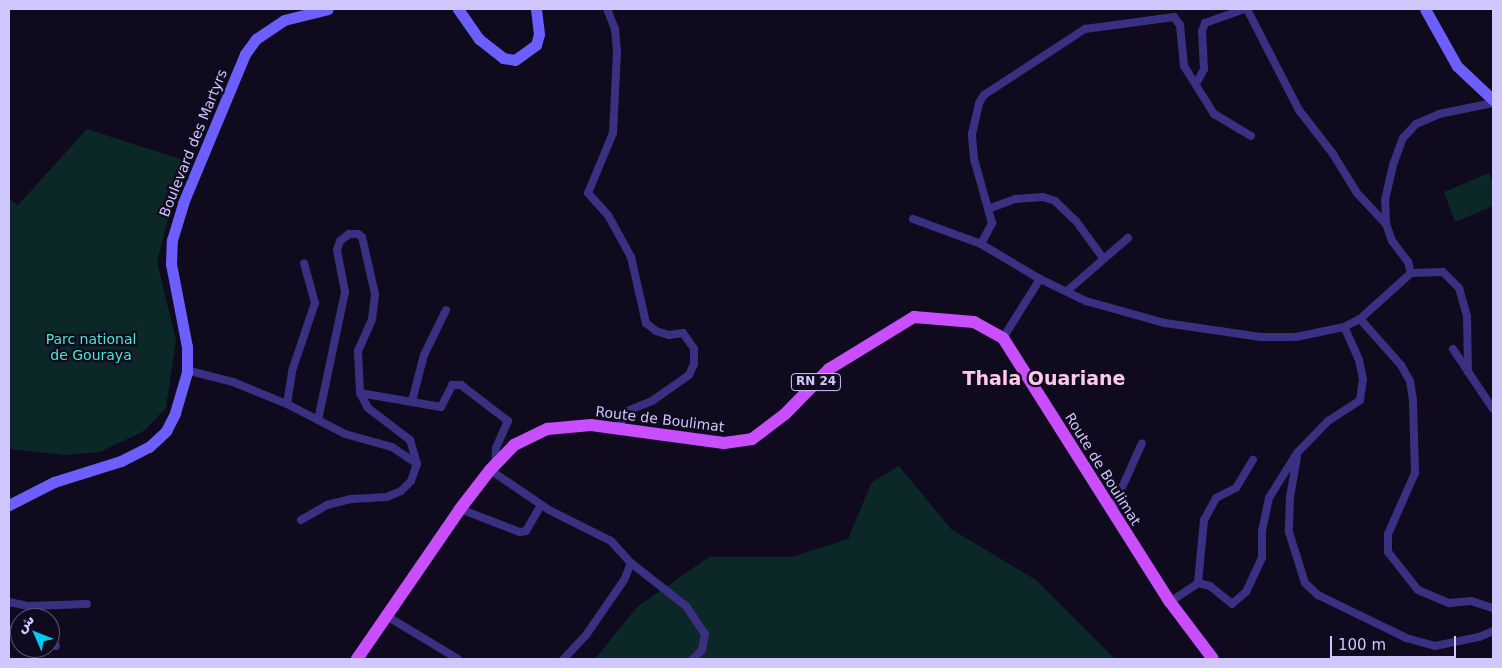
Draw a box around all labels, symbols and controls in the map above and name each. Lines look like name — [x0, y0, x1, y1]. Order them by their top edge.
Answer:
street label: Boulevard des Martyrs — [156, 67, 230, 219]
park label: Parc national de Gouraya — [46, 331, 136, 364]
district label: Thala Ouariane — [963, 368, 1125, 390]
road number: RN 24 — [790, 372, 842, 392]
street label: Route de Boulimat — [595, 403, 725, 435]
street label: Route de Boulimat — [1062, 410, 1144, 528]
north arrow — [10, 608, 60, 658]
text: ش — [12, 611, 37, 636]
scale bar — [1332, 626, 1458, 658]
text: 100 m — [1338, 636, 1386, 654]

